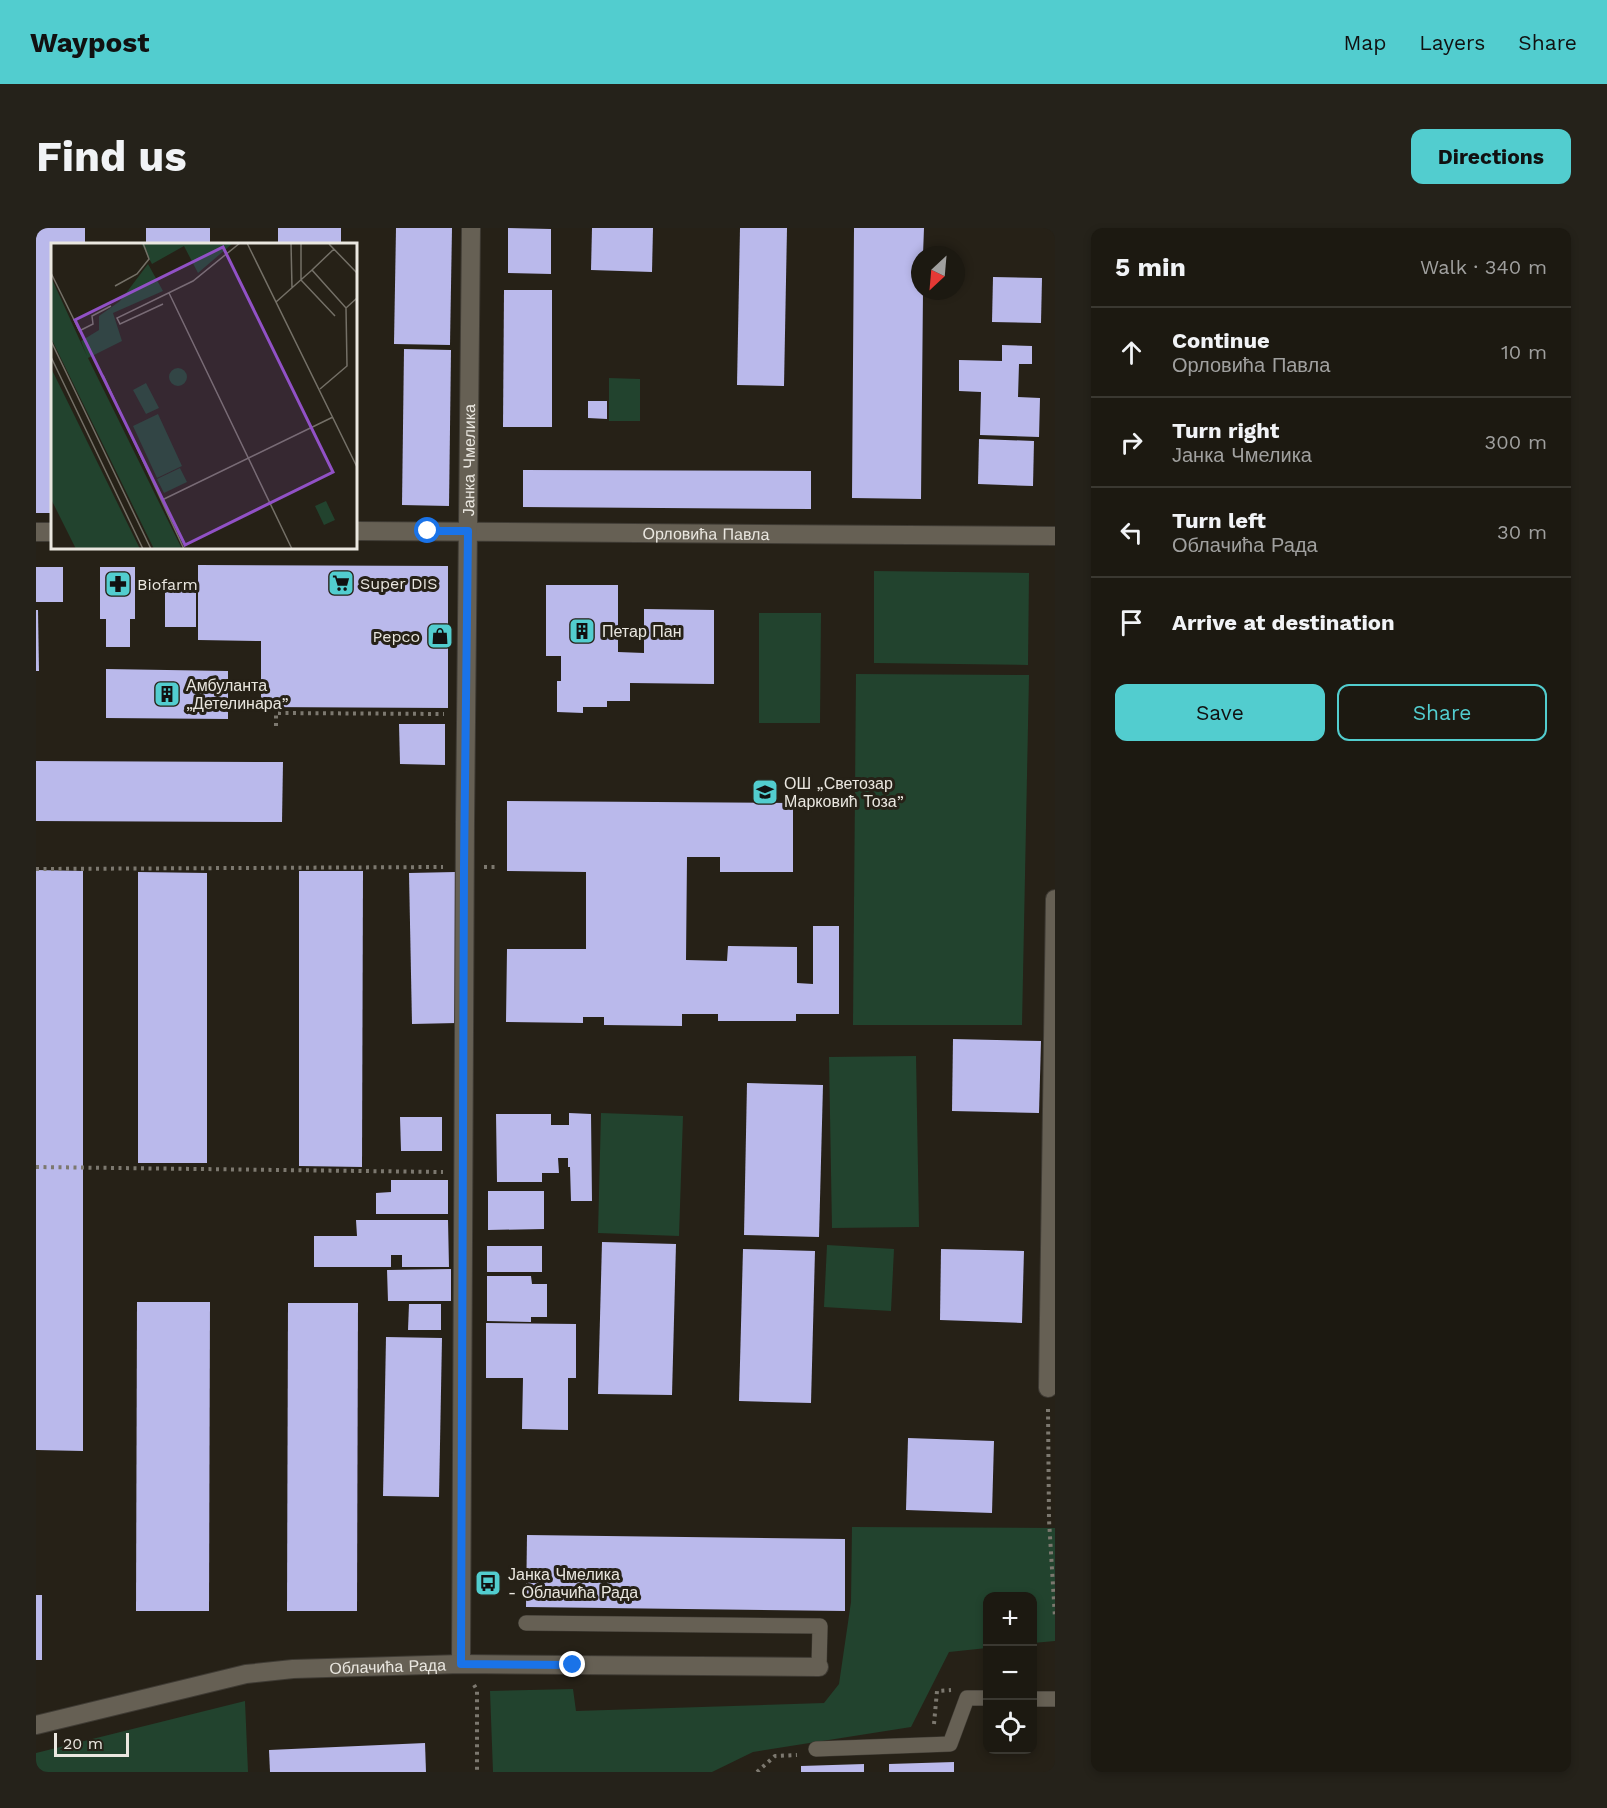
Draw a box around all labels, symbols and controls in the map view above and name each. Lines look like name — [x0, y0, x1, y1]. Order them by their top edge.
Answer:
text: Waypost — [30, 26, 149, 59]
text: Map — [1343, 30, 1386, 55]
text: Layers — [1419, 30, 1485, 55]
text: Share — [1518, 30, 1577, 55]
button: Directions — [1411, 129, 1571, 184]
text: Find us — [36, 132, 187, 181]
inset map — [51, 243, 357, 549]
north arrow — [911, 246, 965, 300]
text: 5 min — [1115, 252, 1186, 282]
text: Walk · 340 m — [1420, 255, 1547, 279]
text: Continue — [1172, 328, 1270, 353]
icon: ahead — [1115, 336, 1148, 369]
text: 10 m — [1501, 340, 1547, 364]
text: Орловића Павла — [1172, 353, 1330, 377]
street label: Јанка Чмелика — [459, 404, 479, 516]
text: Turn right — [1172, 418, 1279, 443]
icon: right — [1115, 426, 1148, 459]
text: 300 m — [1485, 430, 1547, 454]
text: Јанка Чмелика — [1172, 443, 1312, 467]
text: Turn left — [1172, 508, 1266, 533]
icon: left — [1115, 516, 1148, 549]
route start — [414, 517, 440, 543]
text: 30 m — [1497, 520, 1547, 544]
street label: Орловића Павла — [643, 524, 770, 543]
text: Облачића Рада — [1172, 533, 1318, 557]
supermarket icon: Super DIS — [326, 568, 356, 598]
pharmacy icon: Biofarm — [103, 569, 133, 599]
place label: Super DIS — [360, 574, 437, 593]
place label: Biofarm — [137, 575, 198, 594]
icon: arrive — [1115, 606, 1148, 639]
text: Arrive at destination — [1172, 610, 1395, 635]
building icon: Петар Пан — [567, 616, 597, 646]
shop icon: Pepco — [425, 621, 455, 651]
place label: Петар Пан — [602, 622, 682, 641]
place label: Pepco — [373, 627, 420, 646]
place label: Амбуланта „Детелинара” — [186, 676, 289, 713]
building icon: Амбуланта „Детелинара” — [152, 679, 182, 709]
button: Save — [1115, 684, 1325, 741]
button: Share — [1337, 684, 1547, 741]
place label: ОШ „Светозар Марковић Тоза” — [784, 774, 904, 811]
school or university icon: ОШ „Светозар Марковић Тоза” — [750, 777, 780, 807]
place label: Јанка Чмелика - Облачића Рада — [508, 1565, 638, 1602]
bus stop icon: Јанка Чмелика - Облачића Рада — [473, 1568, 503, 1598]
map controls — [983, 1592, 1037, 1754]
button: + — [983, 1592, 1037, 1646]
button: − — [983, 1646, 1037, 1700]
route end — [559, 1651, 585, 1677]
street label: Облачића Рада — [329, 1655, 446, 1677]
button: locate — [983, 1700, 1037, 1754]
scale bar — [54, 1730, 129, 1758]
text: 20 m — [63, 1734, 103, 1753]

